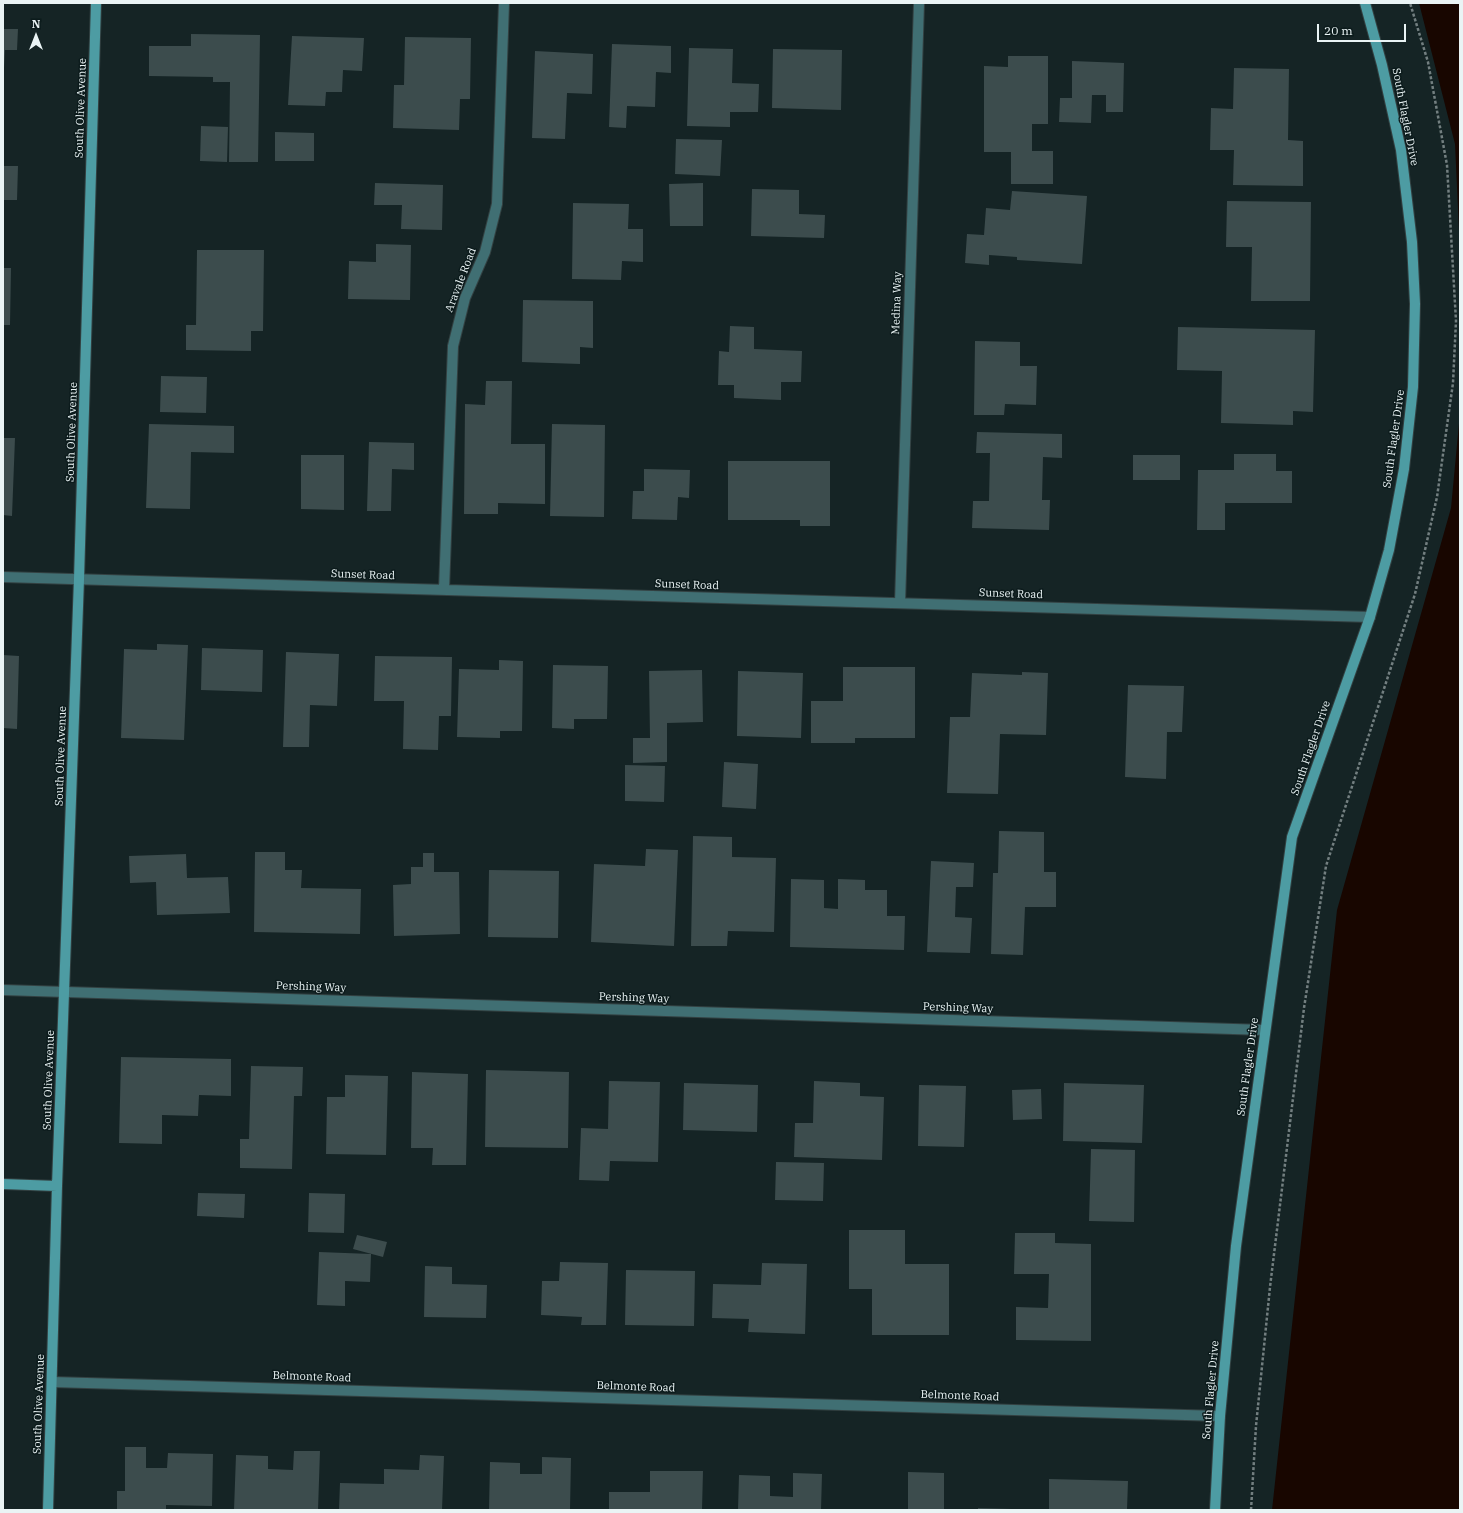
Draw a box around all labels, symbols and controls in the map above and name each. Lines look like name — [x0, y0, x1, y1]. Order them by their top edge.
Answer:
north arrow — [16, 16, 56, 56]
scale bar — [1319, 16, 1408, 42]
text: N — [32, 17, 40, 31]
text: 20 m — [1324, 23, 1353, 38]
street label: South Olive Avenue — [73, 58, 89, 158]
street label: South Flagler Drive — [1389, 67, 1421, 167]
street label: Aravale Road — [443, 246, 479, 314]
street label: Medina Way — [889, 271, 905, 335]
street label: South Olive Avenue — [64, 382, 80, 482]
street label: South Flagler Drive — [1381, 389, 1407, 489]
street label: Sunset Road — [331, 567, 395, 583]
street label: Sunset Road — [655, 577, 719, 593]
street label: Sunset Road — [979, 586, 1043, 602]
street label: South Flagler Drive — [1289, 699, 1333, 797]
street label: South Olive Avenue — [53, 706, 69, 806]
street label: Pershing Way — [276, 979, 346, 995]
street label: Pershing Way — [599, 990, 669, 1006]
street label: Pershing Way — [923, 1000, 993, 1016]
street label: South Flagler Drive — [1235, 1017, 1261, 1117]
street label: South Olive Avenue — [41, 1030, 57, 1130]
street label: South Flagler Drive — [1200, 1340, 1222, 1440]
street label: South Olive Avenue — [31, 1354, 47, 1454]
street label: Belmonte Road — [272, 1369, 352, 1385]
street label: Belmonte Road — [596, 1379, 676, 1395]
street label: Belmonte Road — [920, 1388, 1000, 1404]

